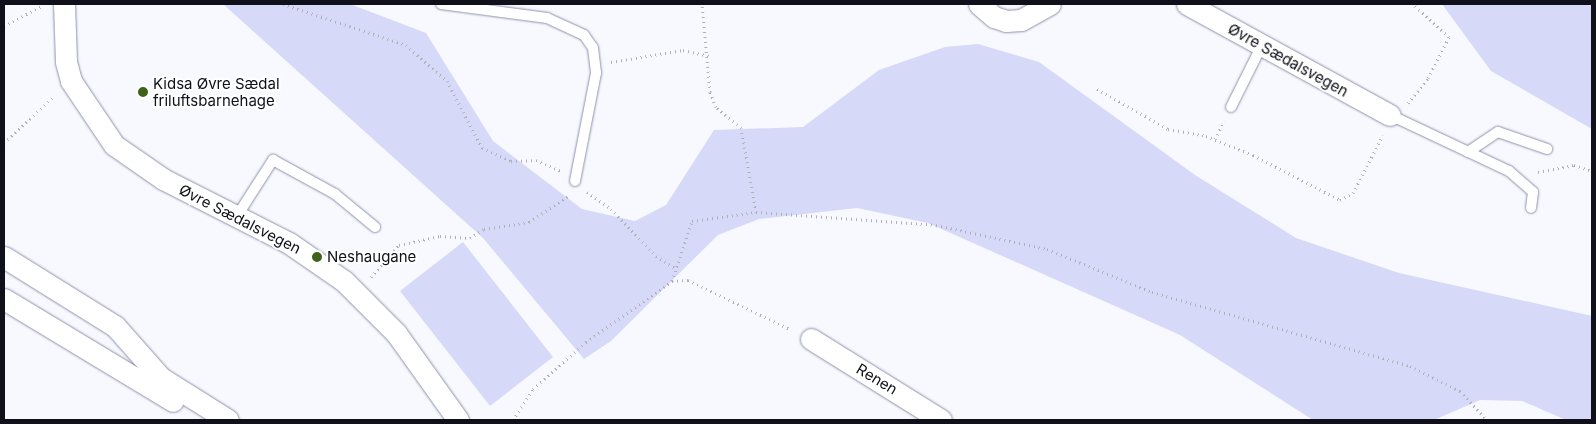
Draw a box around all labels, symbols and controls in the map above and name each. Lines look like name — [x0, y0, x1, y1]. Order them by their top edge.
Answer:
street label: Øvre Sædalsvegen — [1225, 20, 1351, 100]
place label: Kidsa Øvre Sædal friluftsbarnehage — [153, 74, 280, 109]
marker: Kidsa Øvre Sædal friluftsbarnehage — [137, 86, 149, 98]
street label: Øvre Sædalsvegen — [176, 180, 304, 258]
place label: Neshaugane — [327, 248, 416, 266]
marker: Neshaugane — [311, 251, 323, 263]
street label: Renen — [853, 360, 901, 398]

